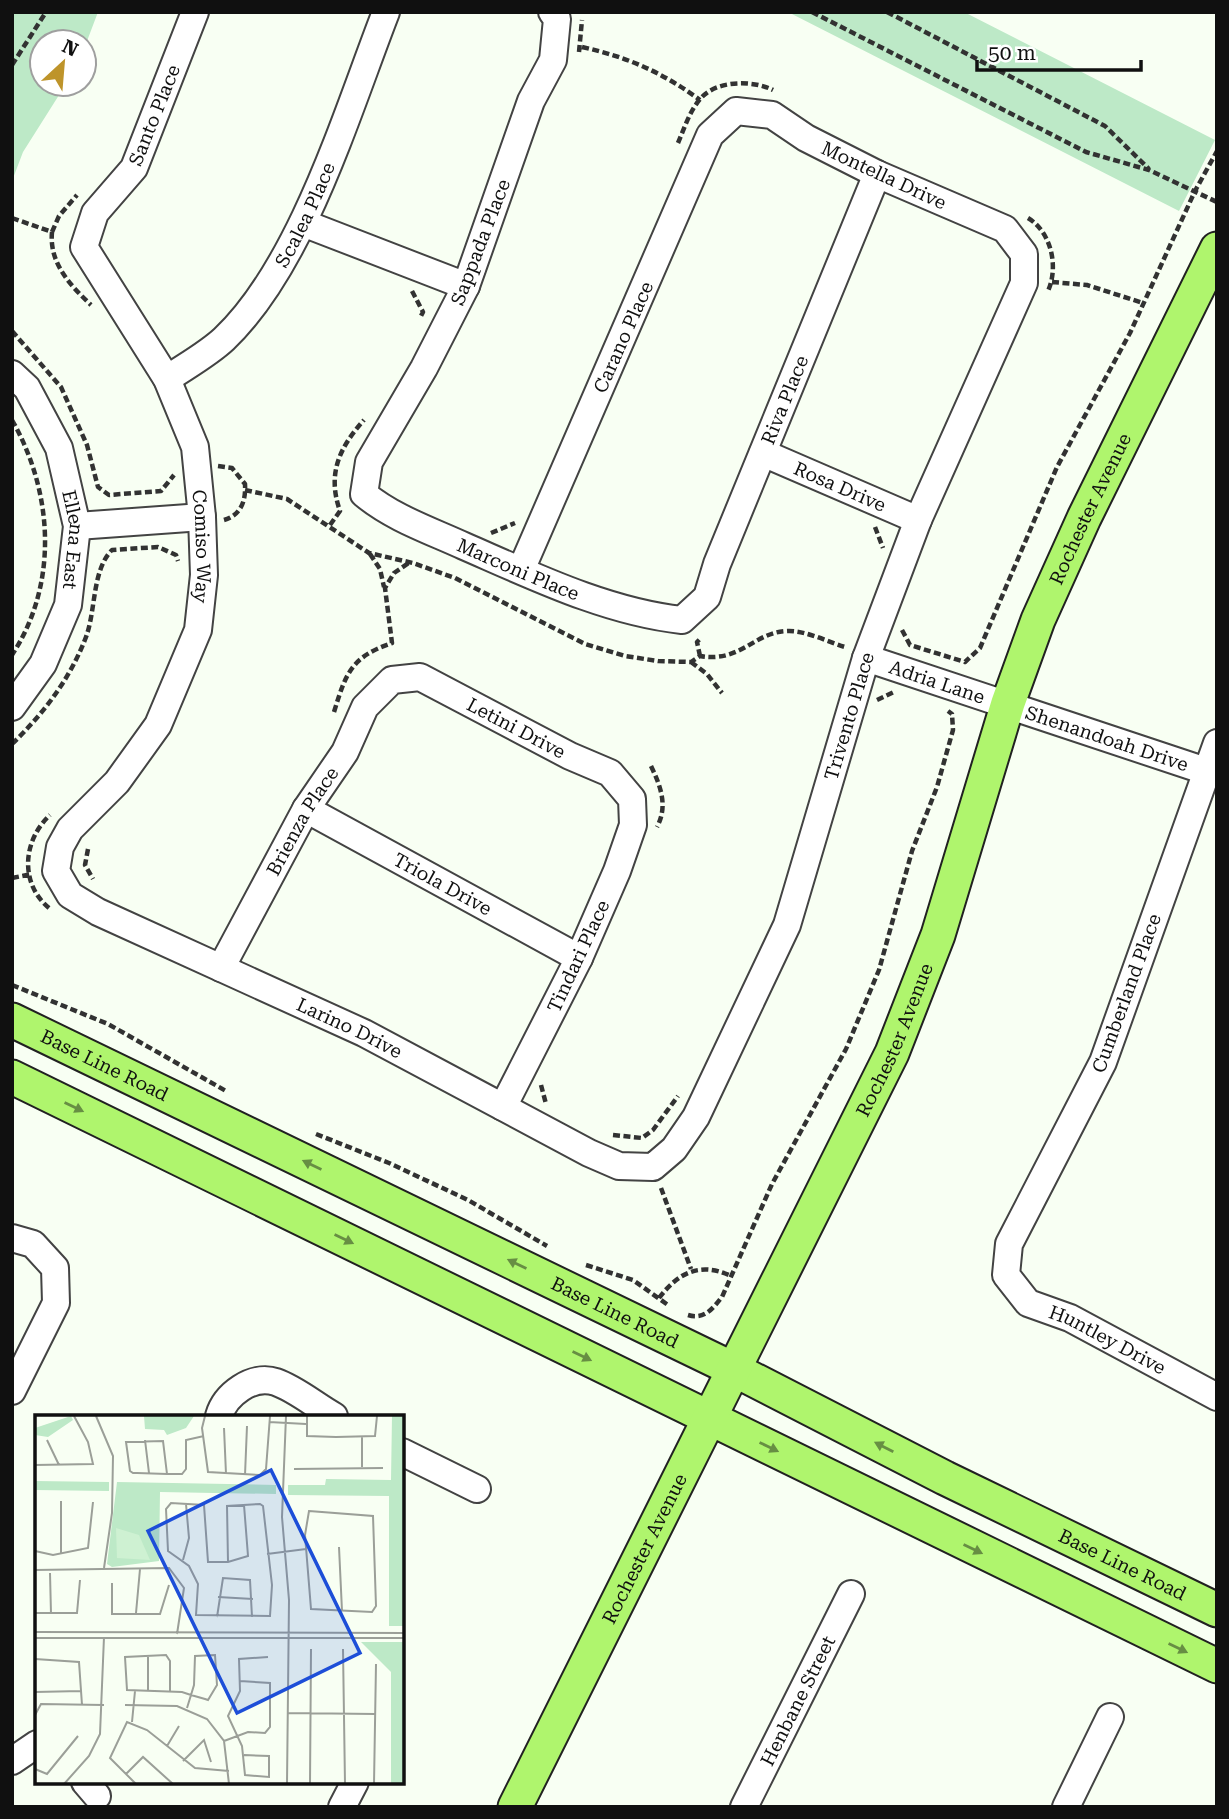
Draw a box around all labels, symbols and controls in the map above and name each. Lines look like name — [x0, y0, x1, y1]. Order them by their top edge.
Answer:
north arrow — [28, 28, 98, 98]
scale bar — [977, 28, 1142, 72]
text: N — [59, 35, 82, 62]
text: 50 m — [988, 41, 1036, 65]
street label: Santo Place — [124, 61, 185, 169]
street label: Montella Drive — [818, 136, 950, 214]
street label: Scalea Place — [270, 159, 340, 272]
street label: Sappada Place — [446, 176, 515, 309]
street label: Carano Place — [589, 278, 658, 397]
street label: Riva Place — [756, 352, 813, 448]
street label: Rochester Avenue — [1045, 429, 1136, 588]
street label: Rosa Drive — [790, 457, 890, 517]
street label: Ellena East — [57, 488, 88, 591]
street label: Comiso Way — [187, 489, 215, 605]
street label: Marconi Place — [454, 533, 582, 605]
street label: Trivento Place — [820, 649, 879, 783]
street label: Adria Lane — [886, 656, 988, 709]
street label: Letini Drive — [463, 693, 569, 764]
street label: Shenandoah Drive — [1023, 701, 1191, 776]
street label: Brienza Place — [262, 762, 344, 880]
street label: Triola Drive — [389, 848, 496, 920]
street label: Tindari Place — [542, 896, 615, 1016]
street label: Cumberland Place — [1087, 910, 1166, 1076]
street label: Rochester Avenue — [851, 960, 938, 1121]
street label: Larino Drive — [293, 993, 406, 1063]
street label: Base Line Road — [37, 1025, 172, 1106]
one-way arrow — [64, 1102, 84, 1113]
one-way arrow — [302, 1159, 322, 1170]
one-way arrow — [334, 1234, 354, 1245]
one-way arrow — [507, 1258, 527, 1270]
street label: Base Line Road — [547, 1272, 682, 1353]
street label: Huntley Drive — [1046, 1300, 1170, 1379]
one-way arrow — [572, 1350, 592, 1361]
inset map — [35, 1415, 404, 1784]
one-way arrow — [874, 1441, 894, 1453]
one-way arrow — [759, 1442, 779, 1453]
street label: Rochester Avenue — [597, 1470, 692, 1628]
street label: Base Line Road — [1055, 1524, 1190, 1605]
one-way arrow — [963, 1543, 983, 1554]
street label: Henbane Street — [756, 1632, 840, 1770]
one-way arrow — [1168, 1642, 1188, 1653]

